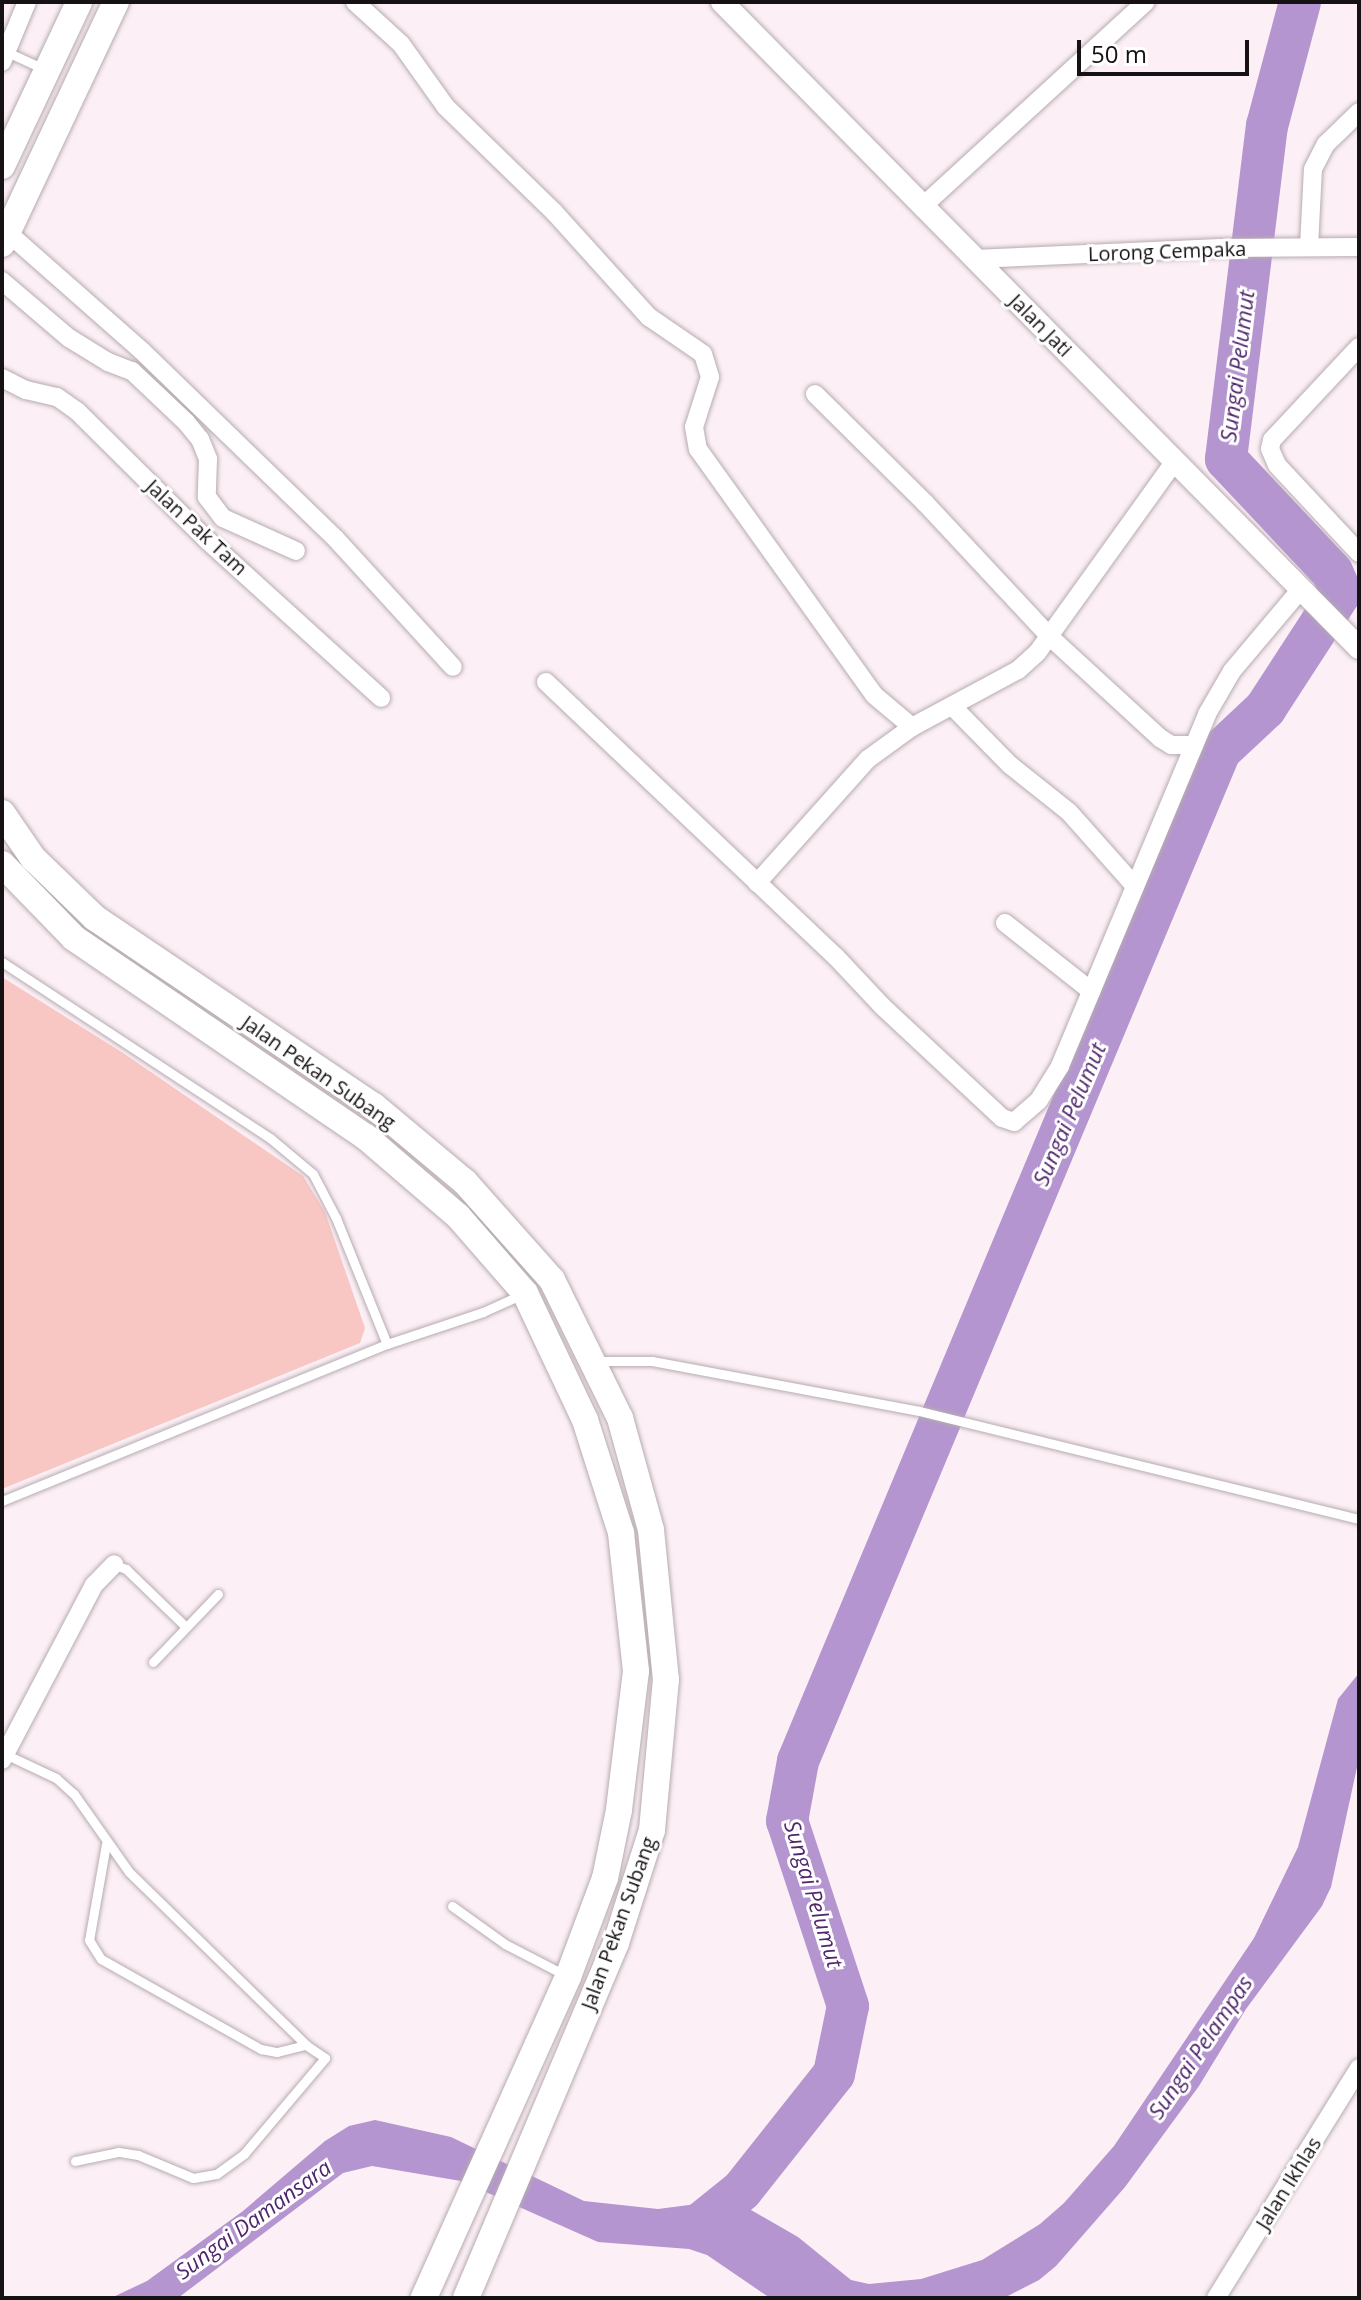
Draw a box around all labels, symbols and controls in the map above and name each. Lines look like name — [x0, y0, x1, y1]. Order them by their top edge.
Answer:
scale bar — [1081, 24, 1253, 74]
text: 50 m — [1091, 37, 1147, 70]
street label: Lorong Cempaka — [1087, 236, 1247, 266]
street label: Jalan Jati — [1005, 289, 1077, 361]
water label: Sungai Pelumut — [1215, 289, 1259, 443]
street label: Jalan Pak Tam — [141, 474, 253, 580]
street label: Jalan Pekan Subang — [238, 1010, 400, 1134]
water label: Sungai Pelumut — [1027, 1039, 1111, 1189]
water label: Sungai Pelumut — [779, 1817, 849, 1971]
street label: Jalan Pekan Subang — [576, 1833, 660, 2013]
water label: Sungai Pelampas — [1142, 1970, 1258, 2124]
street label: Jalan Ikhlas — [1250, 2132, 1326, 2234]
water label: Sungai Damansara — [170, 2154, 336, 2284]

